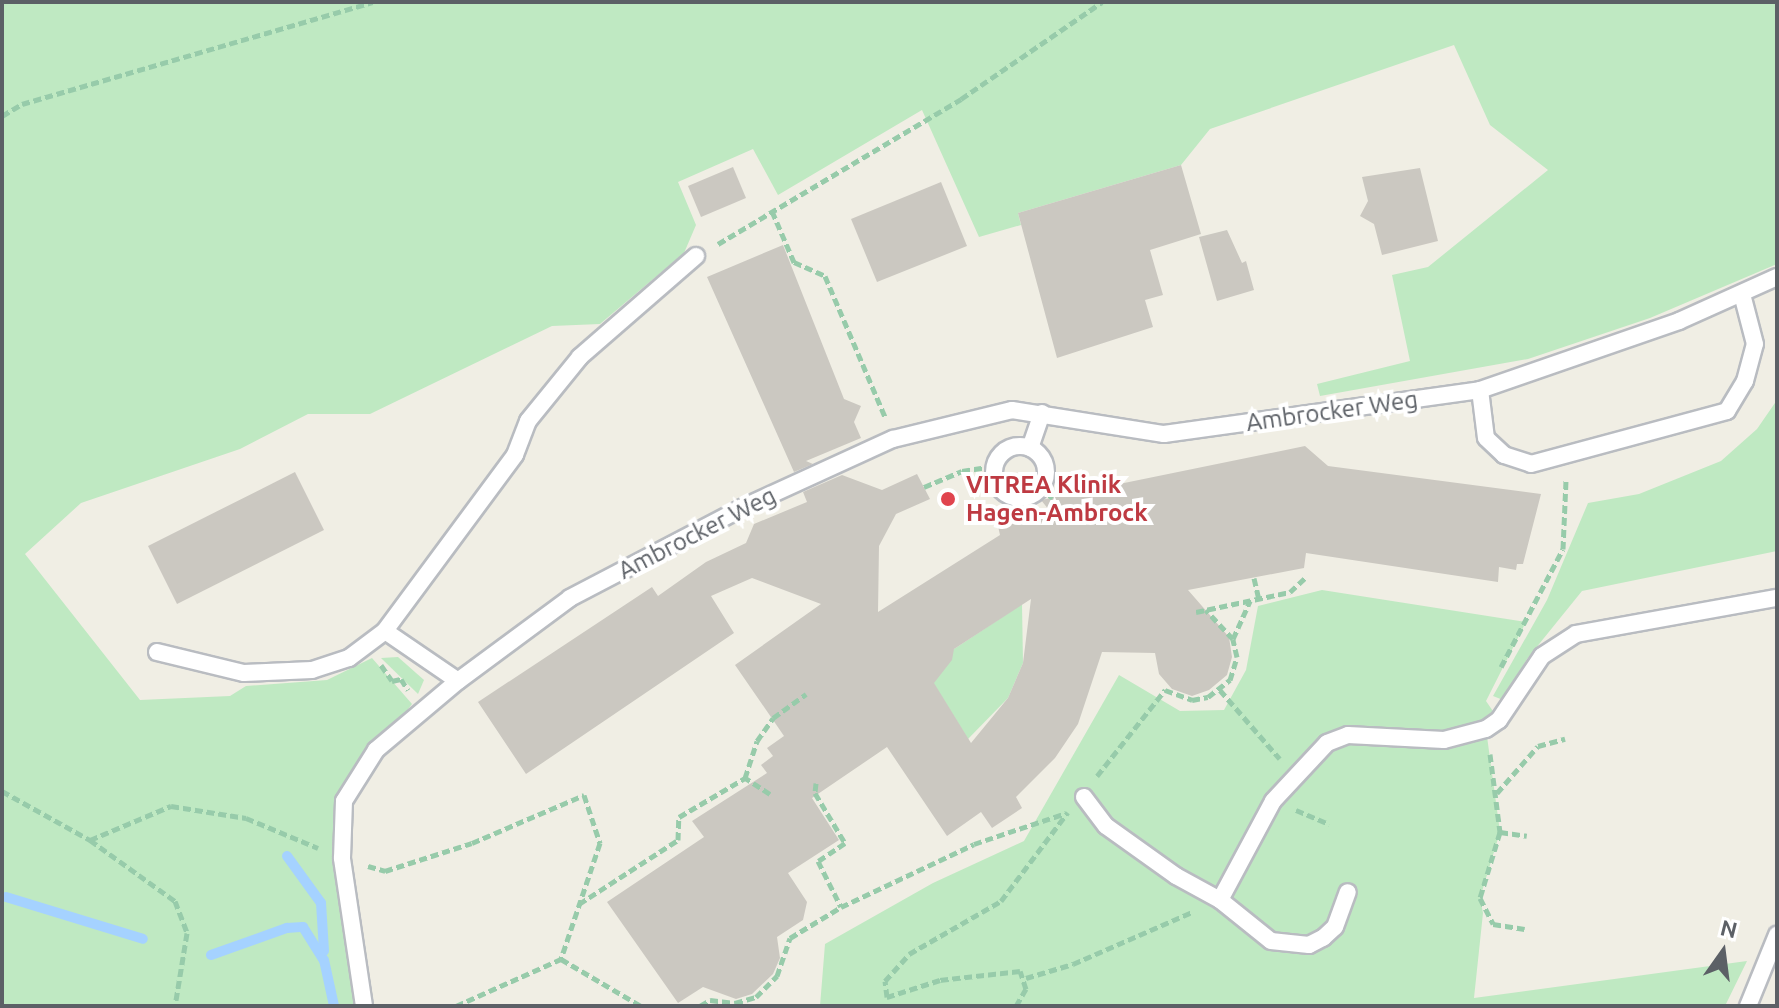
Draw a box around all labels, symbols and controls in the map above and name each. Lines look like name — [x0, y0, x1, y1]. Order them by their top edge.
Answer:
street label: Ambrocker Weg — [1244, 385, 1420, 437]
place label: VITREA Klinik Hagen-Ambrock — [966, 471, 1148, 527]
street label: Ambrocker Weg — [613, 481, 781, 585]
marker: VITREA Klinik Hagen-Ambrock — [937, 488, 959, 510]
north arrow — [1683, 912, 1763, 992]
text: N — [1718, 914, 1740, 942]

